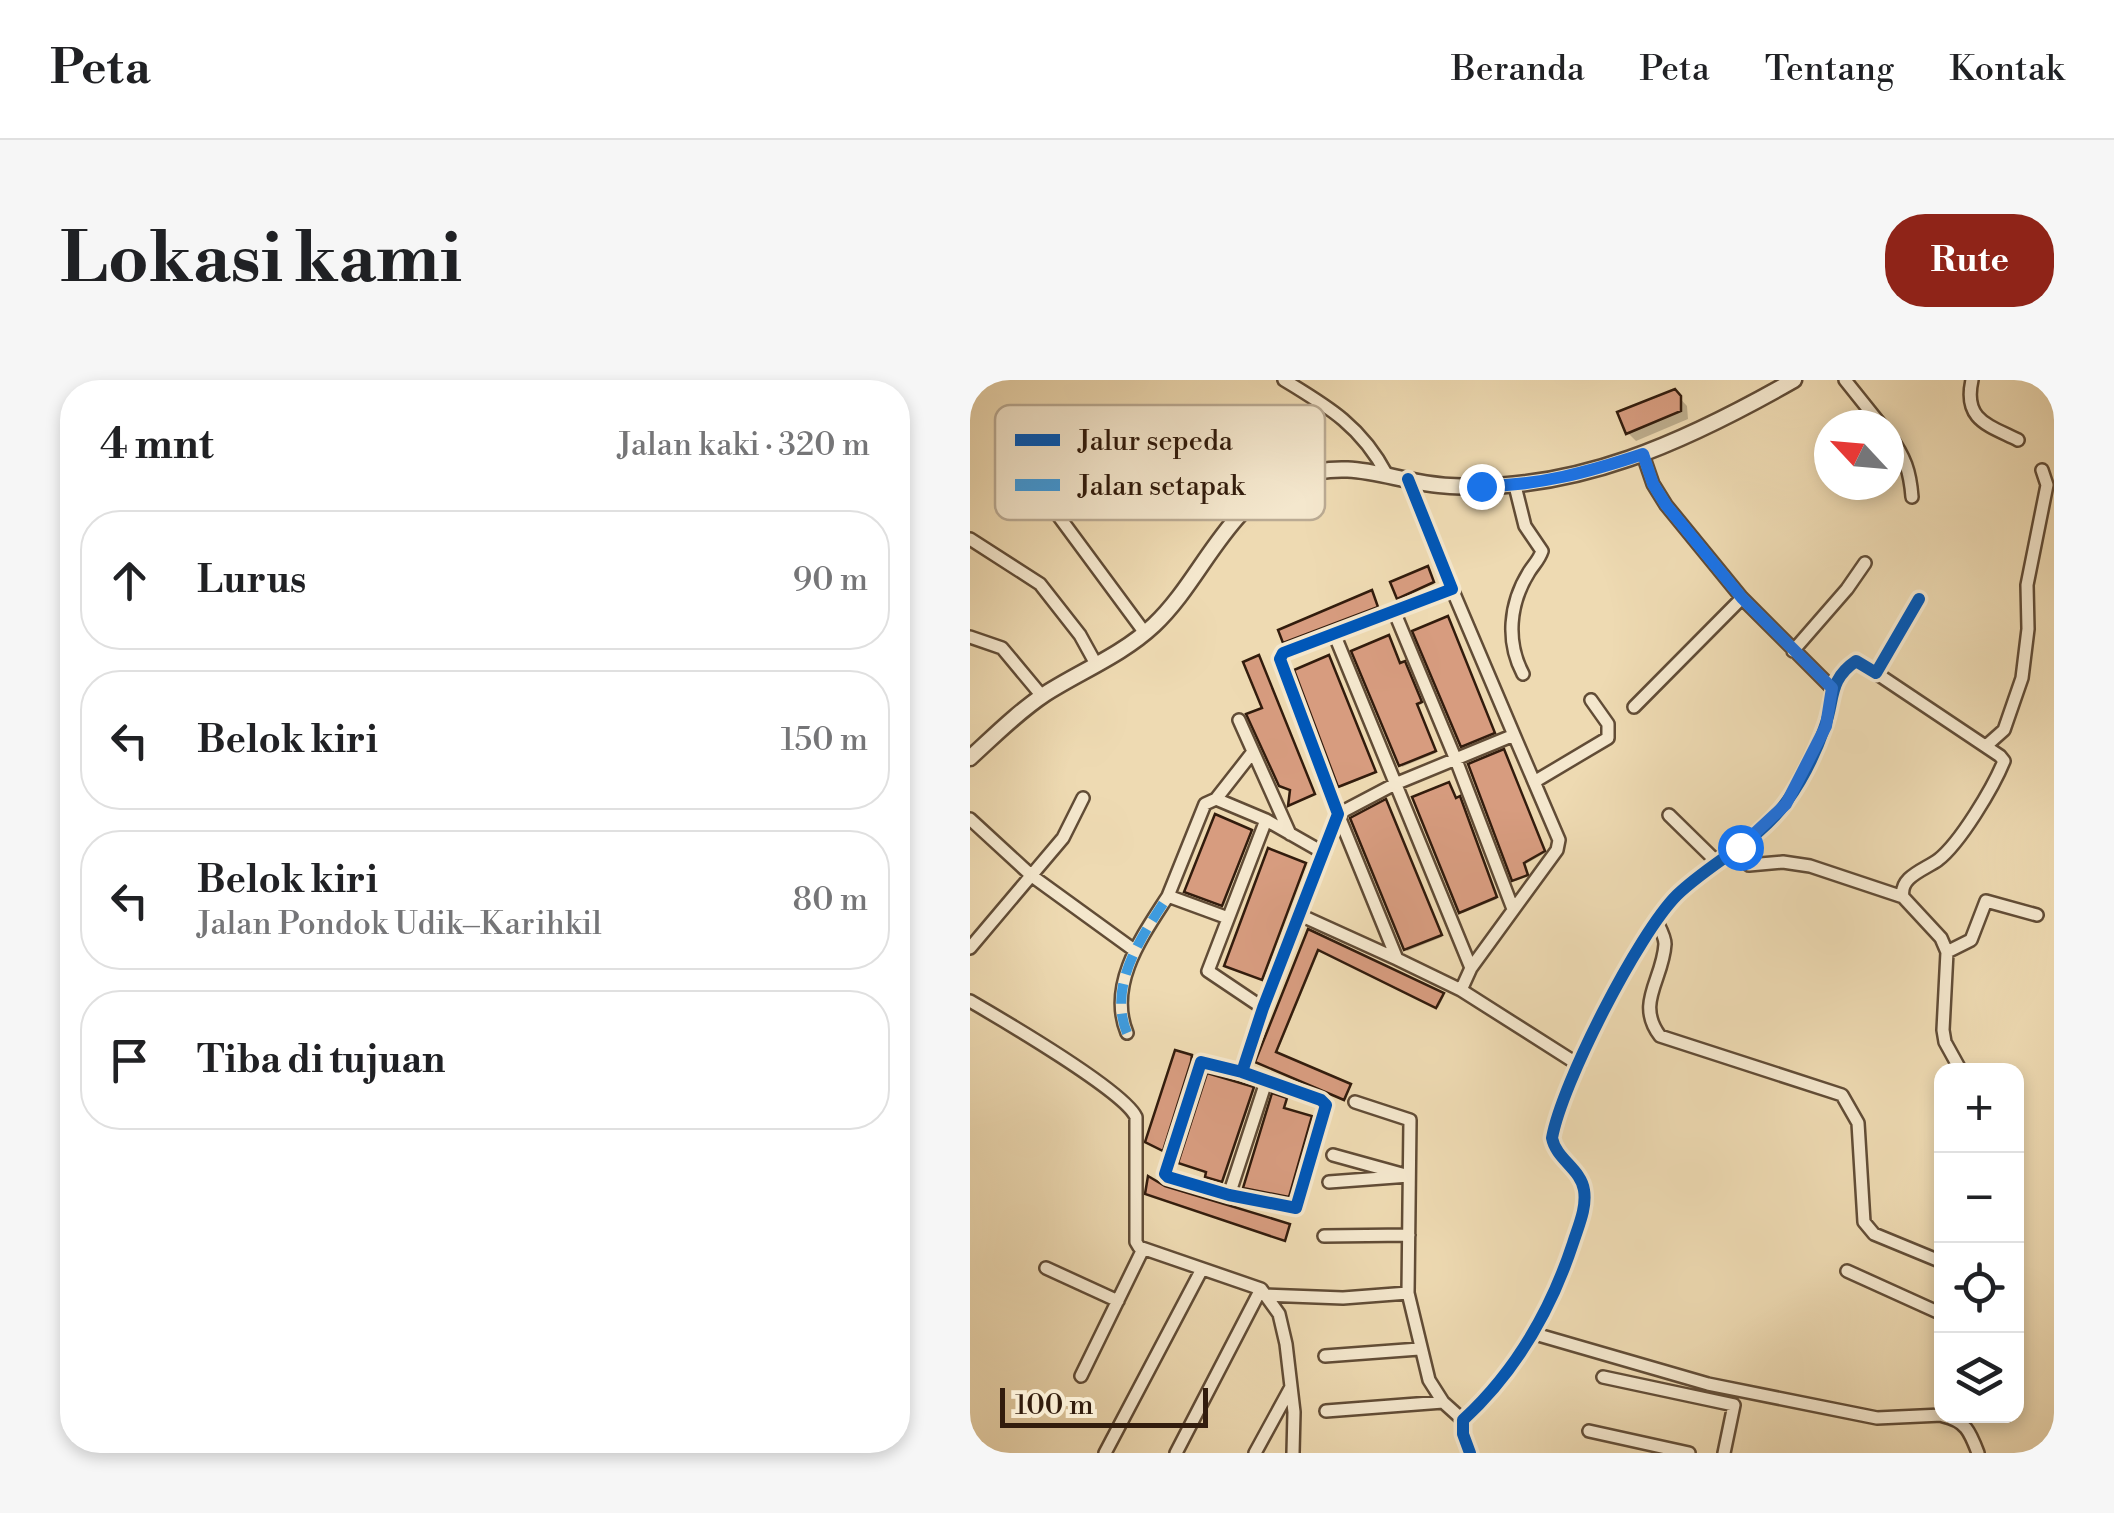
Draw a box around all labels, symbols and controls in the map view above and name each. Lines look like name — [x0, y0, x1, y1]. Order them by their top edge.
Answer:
text: Peta — [50, 39, 151, 99]
text: Beranda — [1451, 48, 1585, 91]
text: Peta — [1640, 48, 1710, 91]
text: Tentang — [1765, 48, 1894, 91]
text: Kontak — [1949, 48, 2064, 91]
button: Rute — [1885, 214, 2054, 307]
text: Lokasi kami — [60, 216, 462, 304]
legend — [995, 405, 1325, 520]
north arrow — [1814, 410, 1904, 500]
text: 4 mnt — [100, 419, 214, 472]
text: Jalur sepeda — [1077, 424, 1234, 459]
text: Jalan kaki · 320 m — [617, 425, 870, 465]
route end — [1459, 464, 1505, 510]
text: Jalan setapak — [1077, 469, 1246, 504]
icon: ahead — [102, 553, 157, 608]
text: Lurus — [197, 557, 306, 604]
text: 90 m — [793, 560, 868, 600]
icon: left — [102, 713, 157, 768]
text: Belok kiri — [197, 717, 378, 764]
text: 150 m — [781, 720, 868, 760]
route start — [1718, 825, 1764, 871]
text: Belok kiri — [197, 857, 378, 904]
icon: left — [102, 873, 157, 928]
text: 80 m — [793, 880, 868, 920]
text: Jalan Pondok Udik–Karihkil — [197, 904, 602, 944]
icon: arrive — [102, 1033, 157, 1088]
text: Tiba di tujuan — [197, 1037, 445, 1084]
map controls — [1934, 1063, 2024, 1423]
button: + — [1934, 1063, 2024, 1153]
button: − — [1934, 1153, 2024, 1243]
button: locate — [1934, 1243, 2024, 1333]
button: layers — [1934, 1333, 2024, 1423]
scale bar — [1000, 1383, 1208, 1428]
text: 100 m — [1015, 1388, 1094, 1423]

